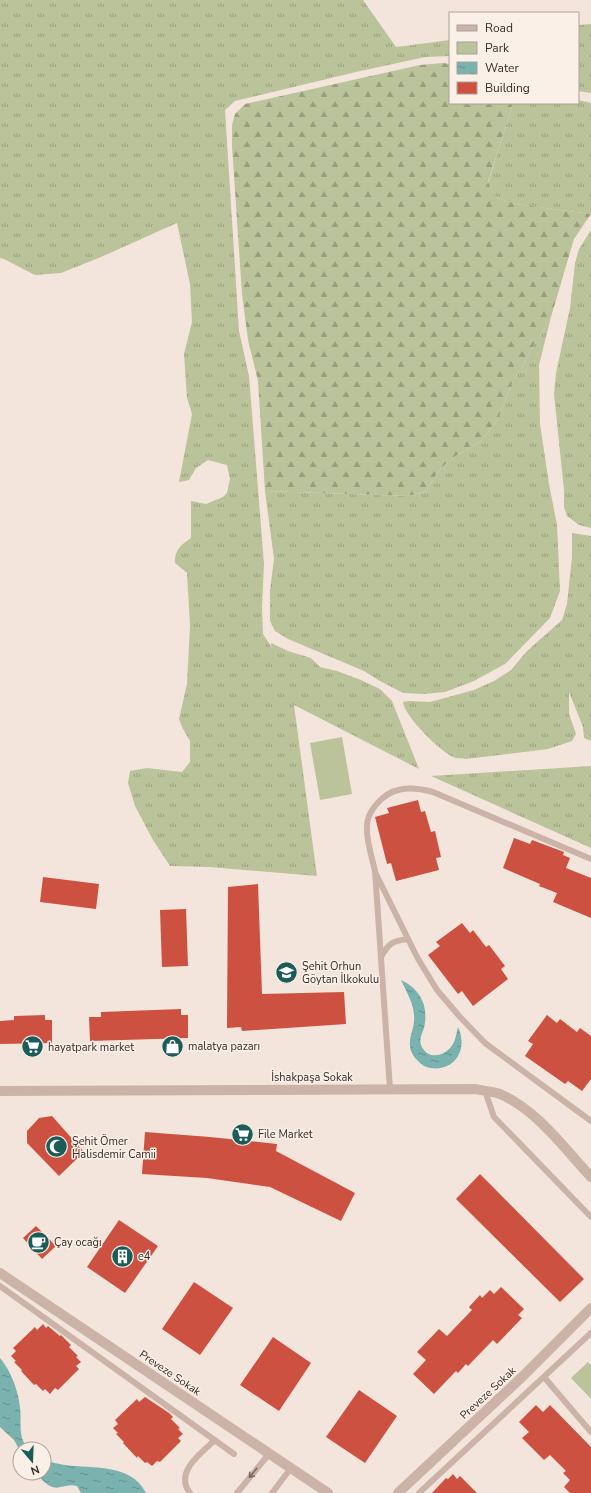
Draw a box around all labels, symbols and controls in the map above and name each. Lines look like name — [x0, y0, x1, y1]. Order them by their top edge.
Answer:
legend — [449, 12, 579, 104]
text: Road — [485, 20, 513, 36]
text: Park — [485, 40, 510, 56]
text: Water — [485, 60, 519, 76]
text: Building — [485, 80, 530, 96]
school or university icon: Şehit Orhun Göytan İlkokulu — [274, 959, 300, 985]
place label: Şehit Orhun Göytan İlkokulu — [302, 959, 379, 987]
shop icon: malatya pazarı — [159, 1033, 185, 1059]
supermarket icon: hayatpark market — [19, 1034, 45, 1060]
place label: malatya pazarı — [188, 1039, 260, 1054]
place label: hayatpark market — [48, 1040, 134, 1055]
street label: İshakpaşa Sokak — [271, 1070, 353, 1085]
supermarket icon: File Market — [230, 1121, 256, 1147]
place label: File Market — [258, 1127, 313, 1142]
mosque icon: Şehit Ömer Halisdemir Camii — [43, 1134, 69, 1160]
place label: Şehit Ömer Halisdemir Camii — [72, 1134, 156, 1162]
cafe icon: Çay ocağı — [26, 1229, 52, 1255]
place label: Çay ocağı — [54, 1235, 101, 1250]
building icon: e4 — [109, 1243, 135, 1269]
place label: e4 — [138, 1249, 151, 1264]
street label: Preveze Sokak — [136, 1347, 204, 1399]
street label: Preveze Sokak — [457, 1363, 520, 1423]
north arrow — [12, 1441, 52, 1481]
text: N — [29, 1462, 41, 1478]
one-way arrow — [248, 1468, 257, 1479]

